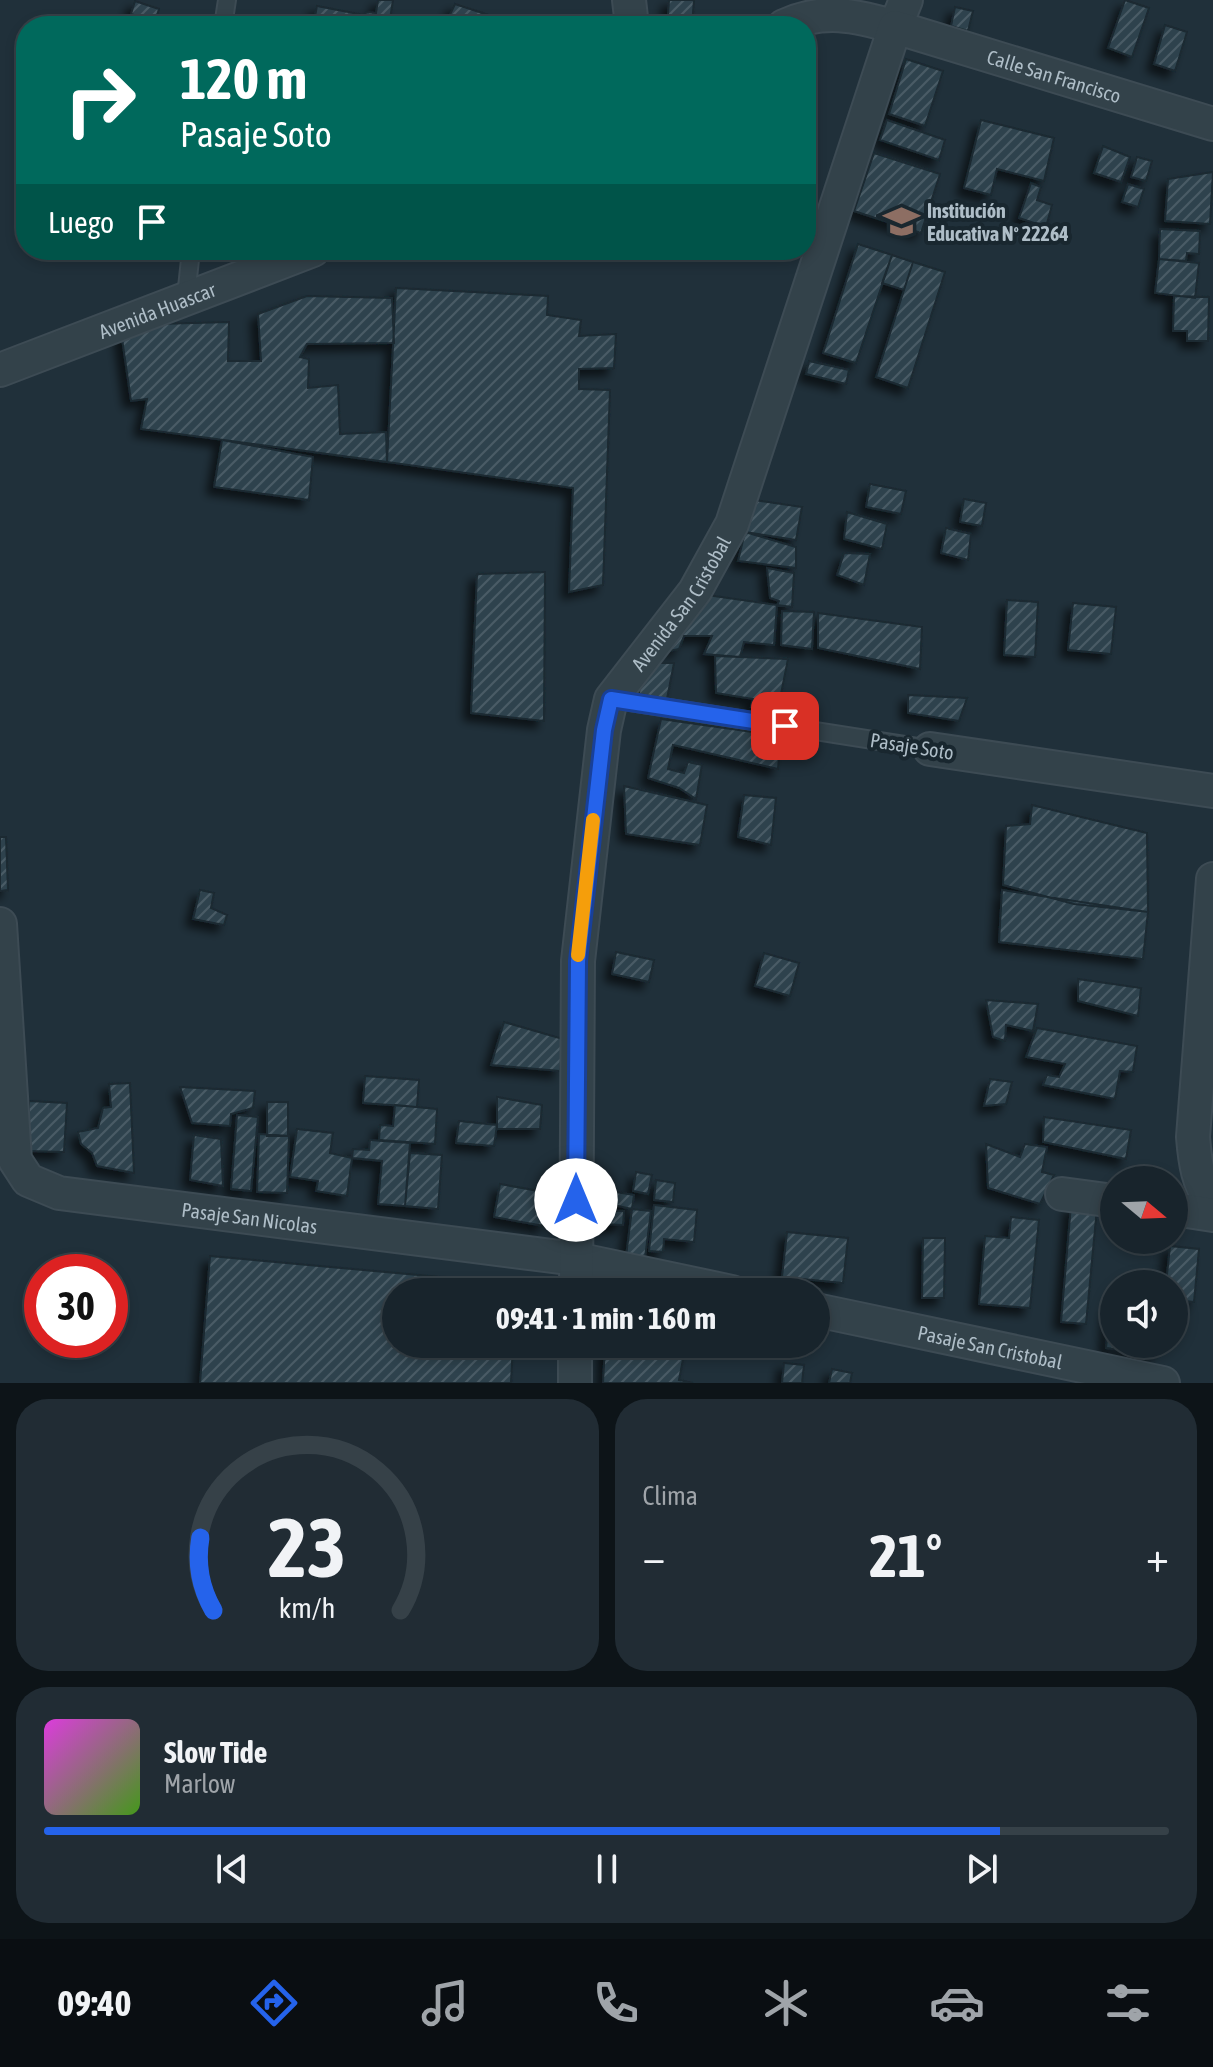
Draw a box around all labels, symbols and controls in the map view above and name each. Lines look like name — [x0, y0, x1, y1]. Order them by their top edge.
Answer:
street label: Calle San Francisco — [984, 44, 1124, 107]
text: 120 m — [180, 47, 307, 111]
icon: right — [48, 48, 152, 152]
text: Pasaje Soto — [180, 113, 332, 155]
place label: Institución Educativa Nº 22264 — [927, 199, 1069, 245]
icon: arrive — [130, 200, 174, 244]
school or university icon: Institución Educativa Nº 22264 — [882, 202, 920, 240]
text: Luego — [48, 205, 114, 239]
street label: Avenida Huascar — [95, 277, 219, 343]
street label: Avenida San Cristobal — [626, 531, 735, 675]
pin — [751, 692, 819, 760]
icon: arrive — [763, 704, 807, 748]
street label: Pasaje Soto — [869, 728, 955, 764]
position arrow — [534, 1158, 618, 1242]
north arrow — [1100, 1166, 1188, 1254]
map controls — [1100, 1166, 1188, 1358]
street label: Pasaje San Nicolas — [180, 1197, 319, 1237]
speed limit sign: 30 — [24, 1254, 128, 1358]
button: sound — [1100, 1270, 1188, 1358]
text: 09:41 · 1 min · 160 m — [496, 1301, 716, 1335]
street label: Pasaje San Cristobal — [916, 1320, 1065, 1373]
text: Clima — [643, 1481, 698, 1511]
text: 23 — [268, 1499, 346, 1595]
text: 21° — [869, 1521, 942, 1590]
text: − — [643, 1531, 665, 1581]
text: + — [1146, 1531, 1169, 1581]
text: km/h — [279, 1591, 336, 1624]
text: Slow Tide — [164, 1735, 267, 1769]
text: Marlow — [164, 1769, 235, 1799]
icon: previous — [210, 1847, 254, 1891]
icon: pause — [585, 1847, 629, 1891]
icon: next — [960, 1847, 1004, 1891]
icon: directions — [246, 1975, 302, 2031]
icon: music — [417, 1975, 473, 2031]
icon: phone — [588, 1975, 644, 2031]
icon: climate — [758, 1975, 814, 2031]
icon: car — [929, 1975, 985, 2031]
icon: filters — [1100, 1975, 1156, 2031]
text: 09:40 — [57, 1982, 131, 2024]

